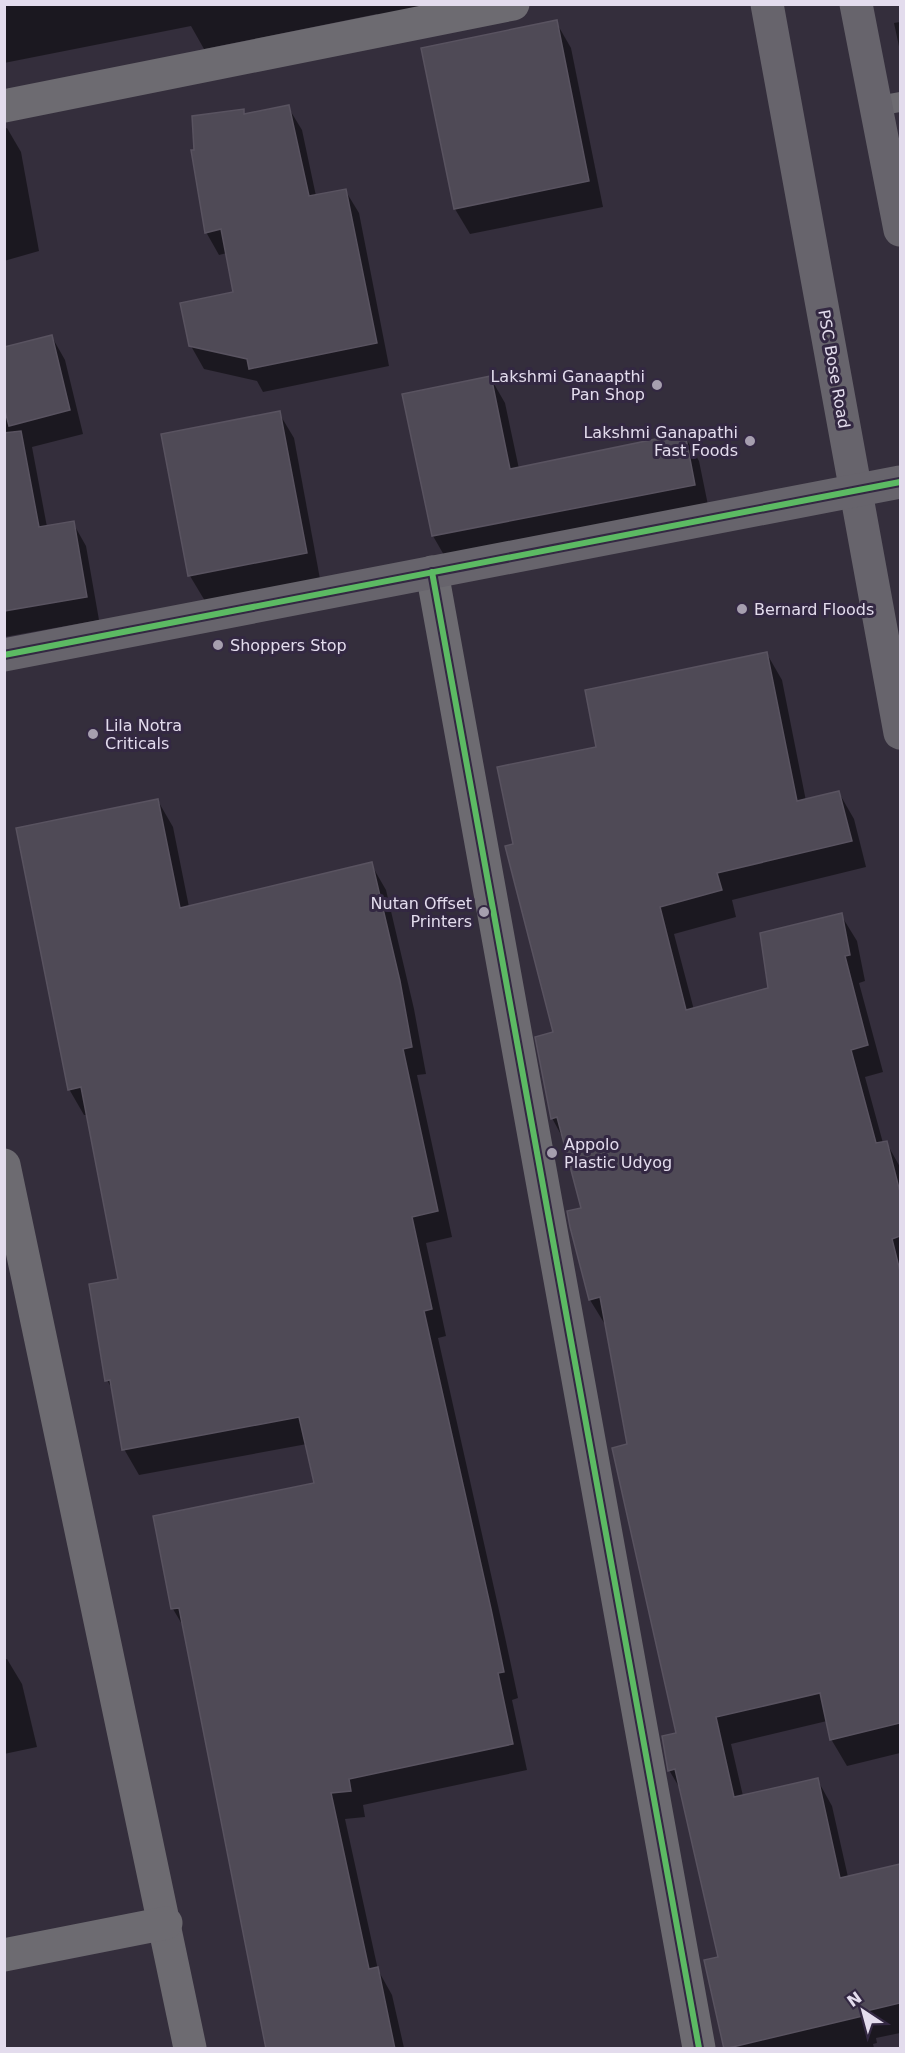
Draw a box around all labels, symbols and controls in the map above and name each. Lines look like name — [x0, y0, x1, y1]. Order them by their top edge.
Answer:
street label: PSC Bose Road — [814, 308, 854, 430]
place label: Lakshmi Ganaapthi Pan Shop — [490, 367, 645, 404]
marker: Lakshmi Ganaapthi Pan Shop — [650, 378, 664, 392]
place label: Lakshmi Ganapathi Fast Foods — [583, 423, 738, 460]
marker: Lakshmi Ganapathi Fast Foods — [743, 434, 757, 448]
place label: Bernard Floods — [754, 600, 874, 619]
marker: Bernard Floods — [735, 602, 749, 616]
place label: Shoppers Stop — [230, 636, 347, 655]
marker: Shoppers Stop — [211, 638, 225, 652]
place label: Lila Notra Criticals — [105, 716, 182, 753]
marker: Lila Notra Criticals — [86, 727, 100, 741]
place label: Nutan Offset Printers — [371, 894, 472, 931]
marker: Nutan Offset Printers — [477, 905, 491, 919]
place label: Appolo Plastic Udyog — [564, 1135, 672, 1172]
marker: Appolo Plastic Udyog — [545, 1146, 559, 1160]
north arrow — [833, 1981, 893, 2041]
text: N — [843, 1988, 865, 2011]

